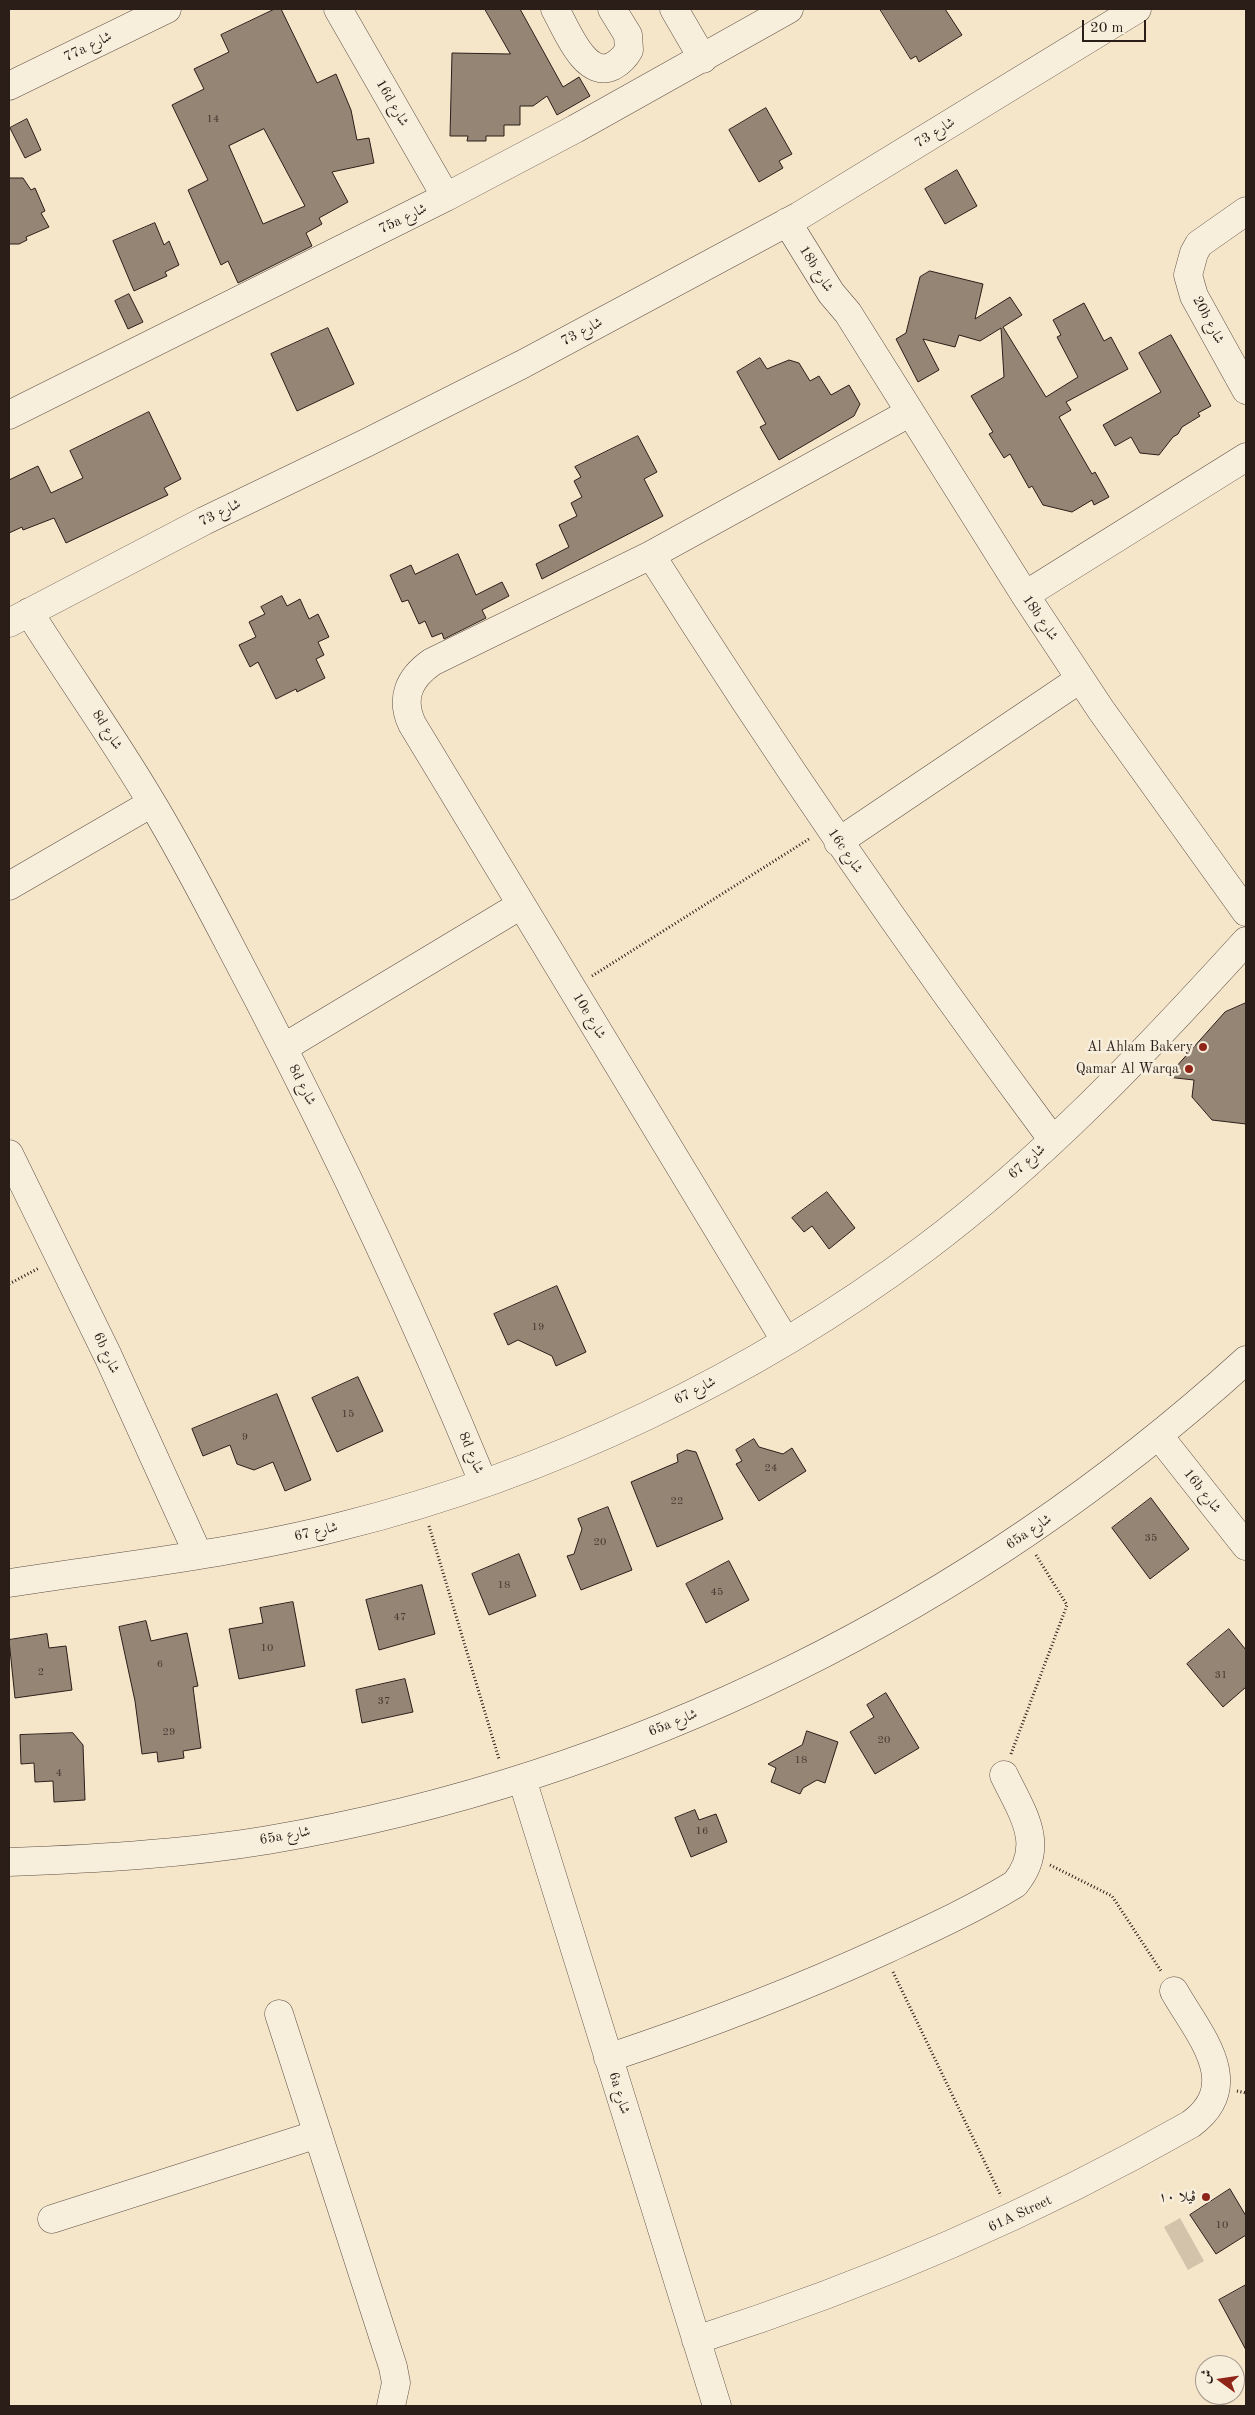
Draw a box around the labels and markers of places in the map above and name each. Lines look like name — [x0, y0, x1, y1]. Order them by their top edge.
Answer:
place label: Al Ahlam Bakery — [1087, 1039, 1193, 1055]
marker: Al Ahlam Bakery — [1197, 1041, 1209, 1053]
place label: Qamar Al Warqa — [1076, 1061, 1179, 1077]
marker: Qamar Al Warqa — [1183, 1063, 1195, 1075]
place label: ڤيلا ١٠ — [1158, 2189, 1196, 2205]
marker: ڤيلا ١٠ — [1200, 2191, 1212, 2203]

